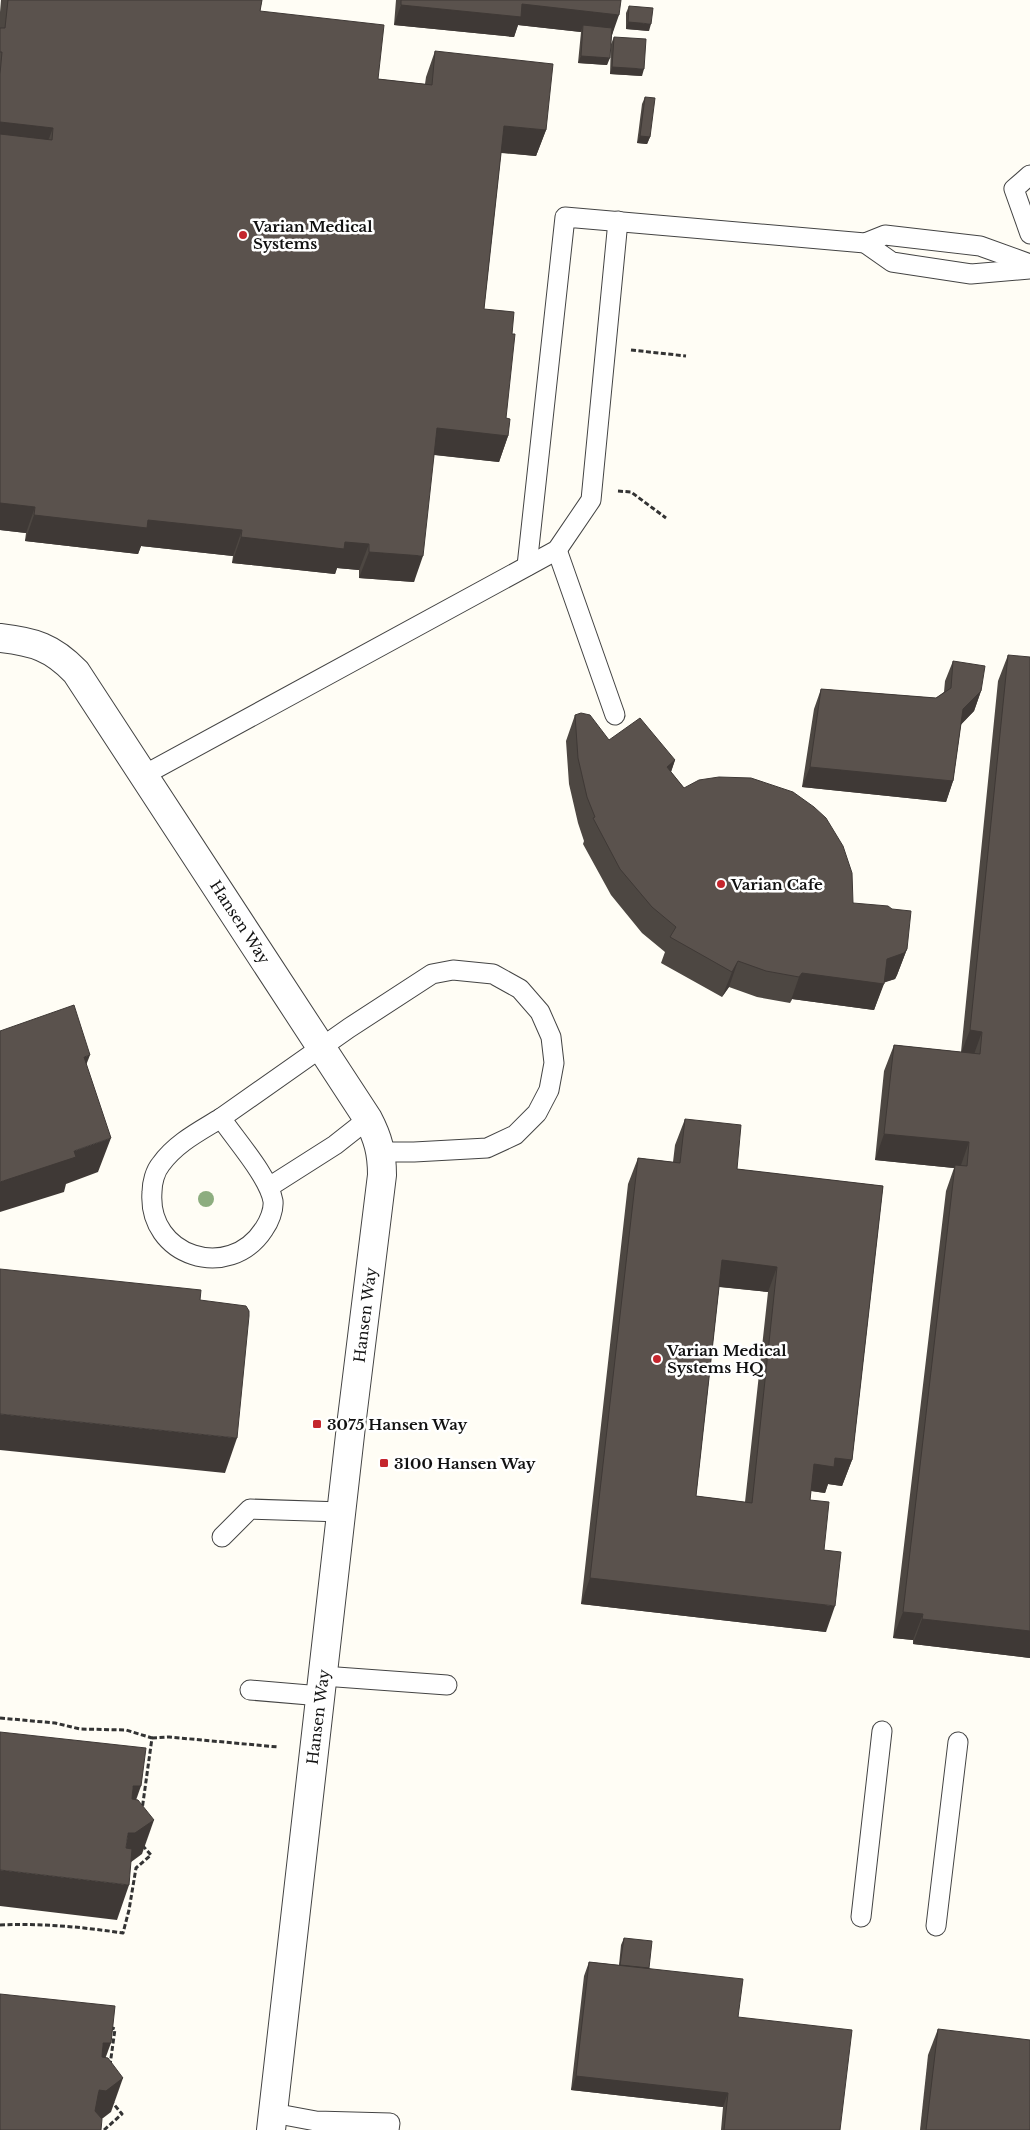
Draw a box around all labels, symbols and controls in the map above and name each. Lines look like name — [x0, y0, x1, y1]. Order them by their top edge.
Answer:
place label: Varian Medical Systems — [252, 217, 373, 253]
marker: Varian Medical Systems — [237, 229, 249, 241]
place label: Varian Cafe — [730, 875, 823, 894]
street label: Hansen Way — [206, 877, 274, 968]
marker: Varian Cafe — [715, 878, 727, 890]
street label: Hansen Way — [350, 1266, 380, 1364]
place label: Varian Medical Systems HQ — [666, 1341, 787, 1377]
marker: Varian Medical Systems HQ — [651, 1353, 663, 1365]
place label: 3075 Hansen Way — [327, 1415, 467, 1434]
marker: 3075 Hansen Way — [311, 1418, 323, 1430]
place label: 3100 Hansen Way — [394, 1454, 536, 1473]
marker: 3100 Hansen Way — [378, 1457, 390, 1469]
street label: Hansen Way — [303, 1668, 333, 1766]

